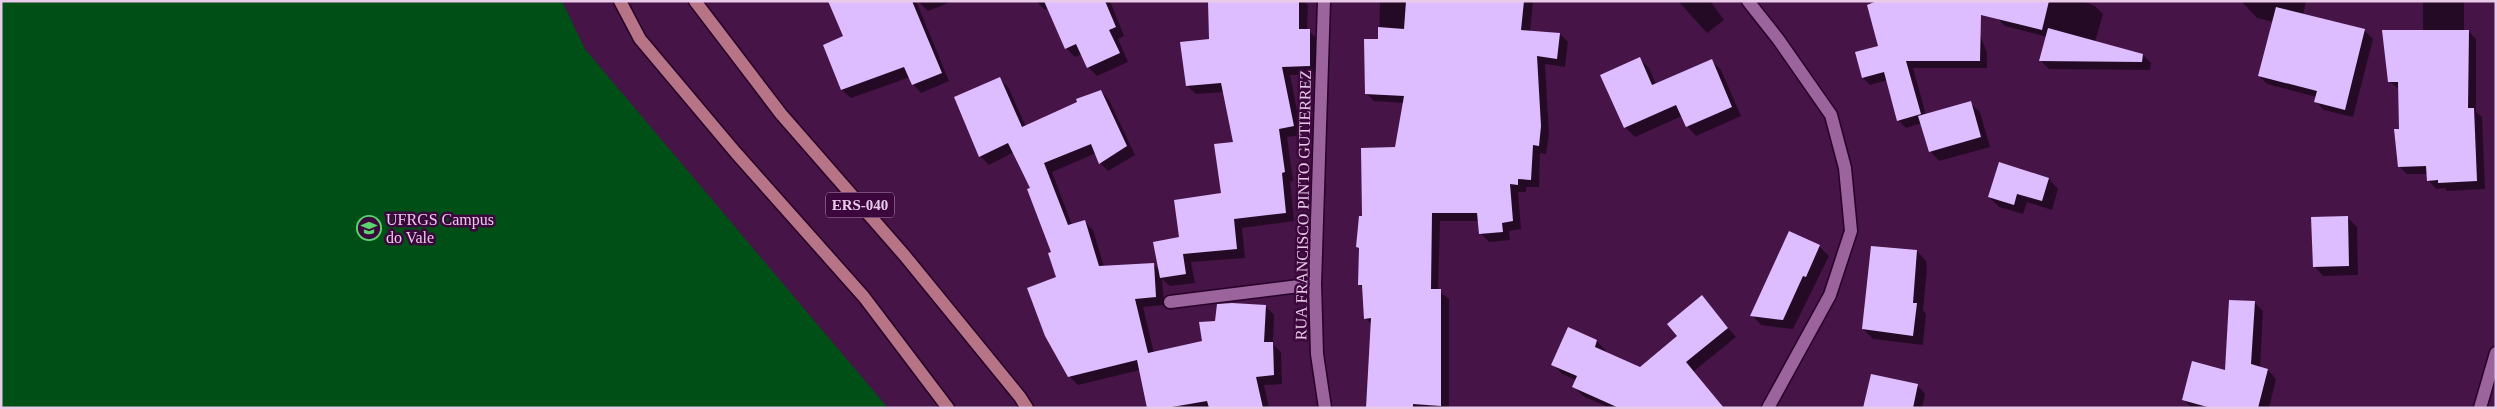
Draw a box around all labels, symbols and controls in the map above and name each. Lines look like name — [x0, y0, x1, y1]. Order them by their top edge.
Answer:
street label: RUA FRANCISCO PINTO GUTIERREZ — [1292, 70, 1314, 340]
road number: ERS-040 — [826, 192, 894, 218]
place label: UFRGS Campus do Vale — [386, 211, 494, 246]
school or university icon: UFRGS Campus do Vale — [356, 215, 382, 241]

